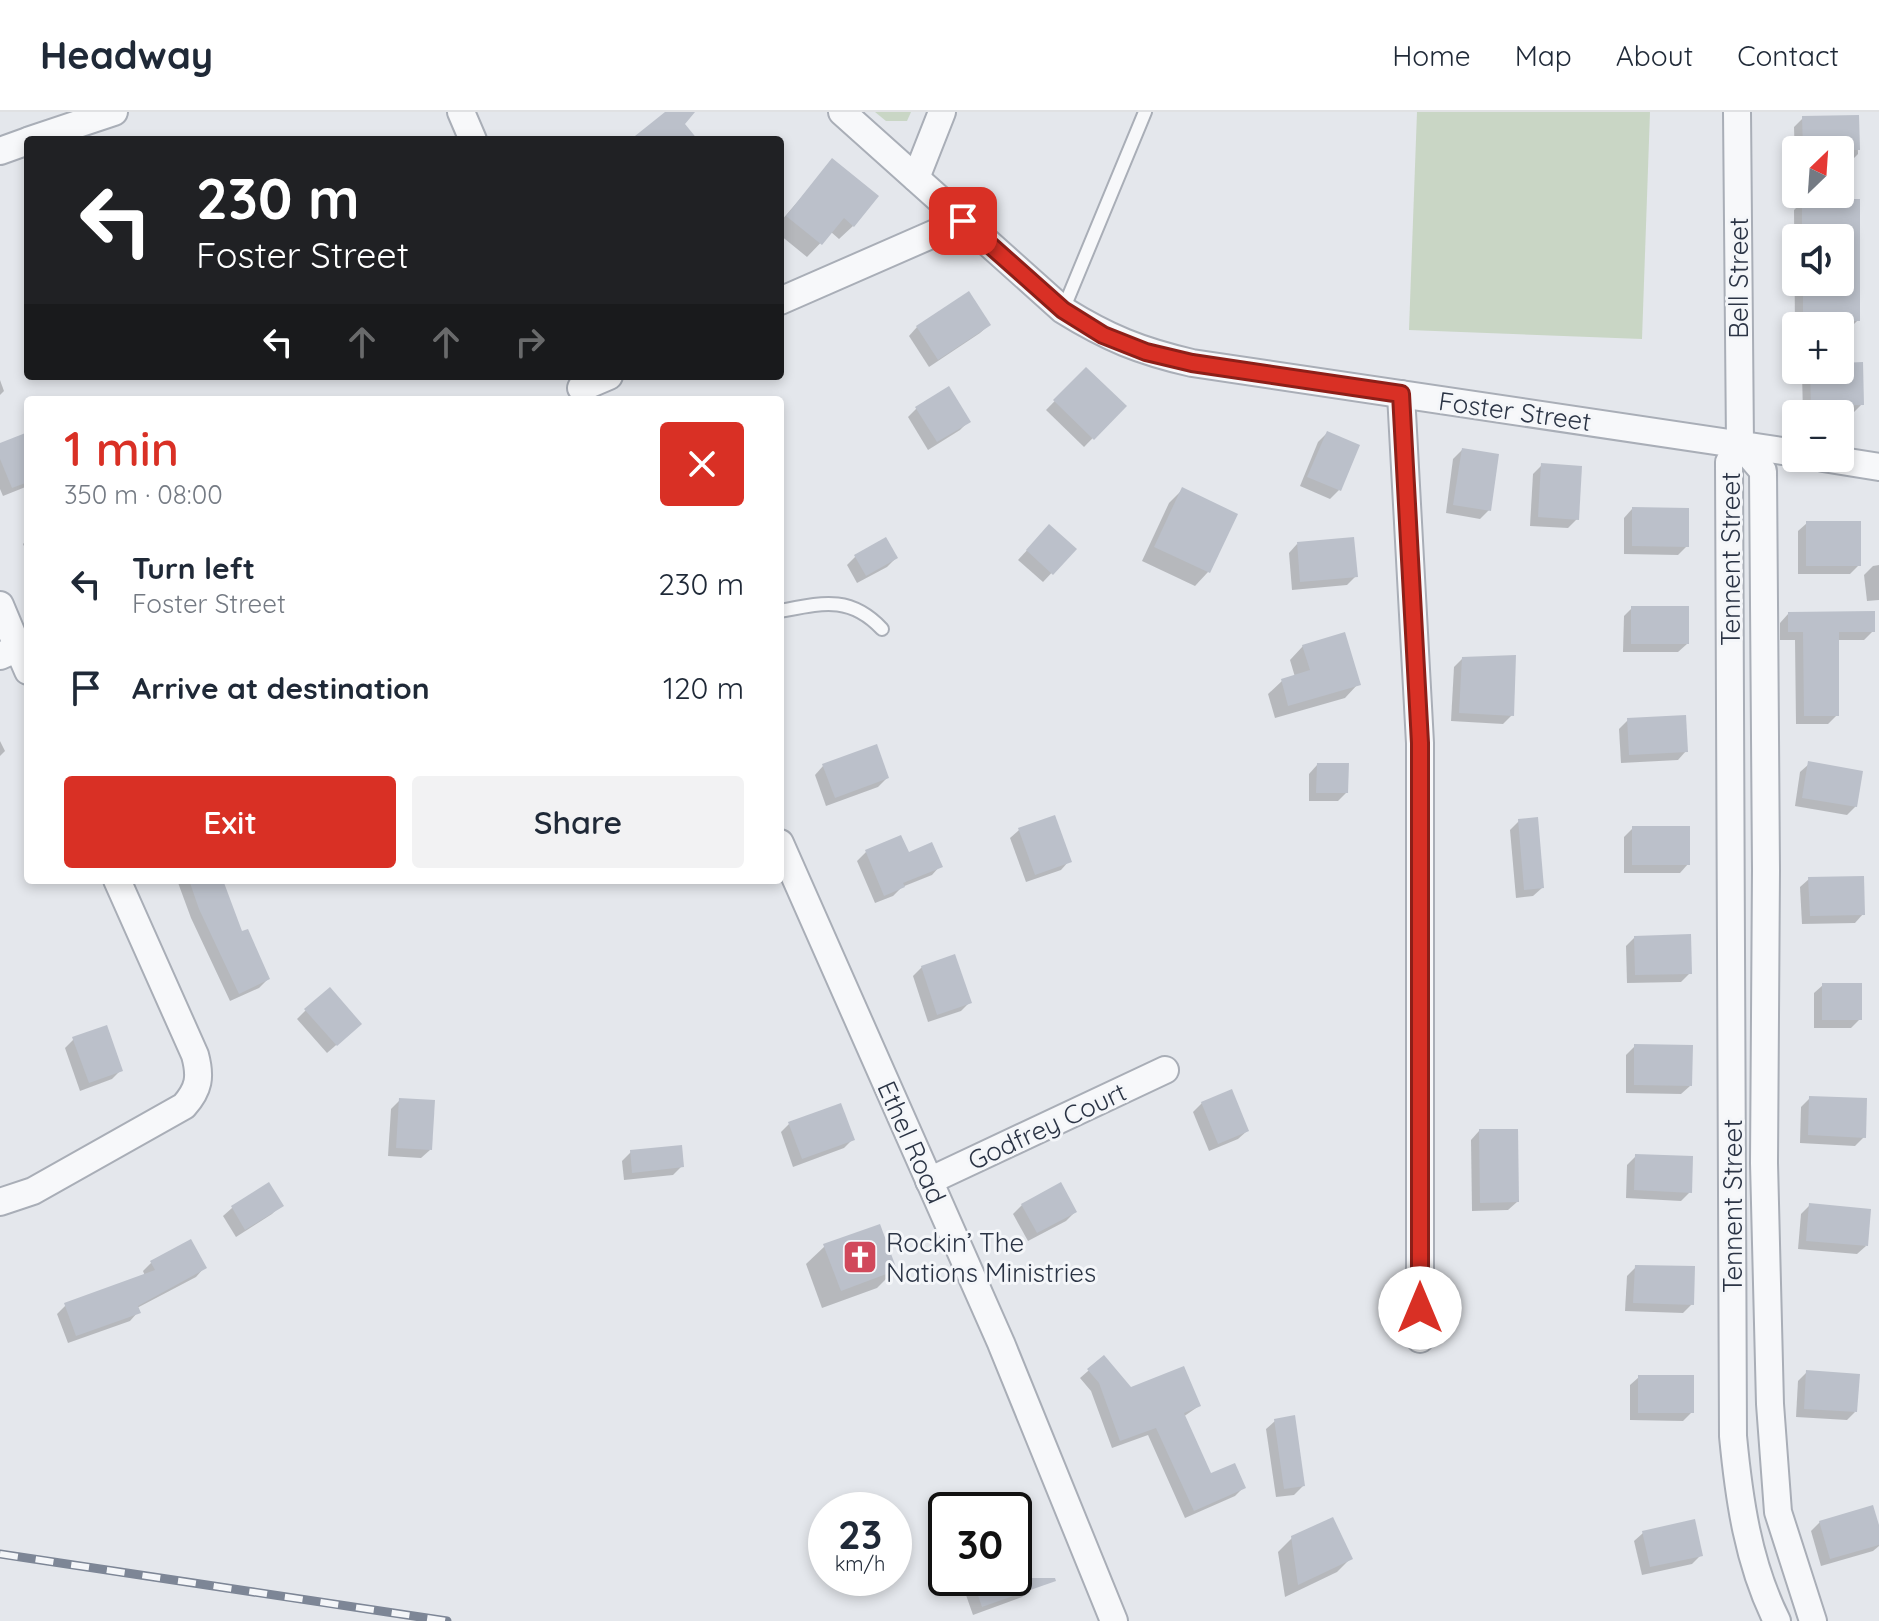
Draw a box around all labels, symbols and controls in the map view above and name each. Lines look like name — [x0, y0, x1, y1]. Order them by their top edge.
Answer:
text: Headway — [40, 31, 213, 79]
text: Home — [1392, 38, 1471, 73]
text: Map — [1515, 38, 1572, 73]
text: About — [1616, 38, 1693, 73]
text: Contact — [1737, 38, 1839, 73]
north arrow — [1782, 136, 1854, 208]
map controls — [1782, 136, 1854, 472]
text: 230 m — [196, 163, 360, 233]
icon: left — [64, 168, 168, 272]
pin — [929, 187, 997, 255]
icon: arrive — [941, 199, 985, 243]
street label: Bell Street — [1722, 217, 1755, 339]
button: sound — [1782, 224, 1854, 296]
text: Foster Street — [196, 232, 409, 277]
button: + — [1782, 312, 1854, 384]
icon: left — [256, 320, 300, 364]
icon: ahead — [340, 320, 384, 364]
icon: ahead — [424, 320, 468, 364]
icon: right — [508, 320, 552, 364]
street label: Foster Street — [1437, 384, 1593, 438]
button: − — [1782, 400, 1854, 472]
text: 1 min — [64, 418, 179, 478]
button: close — [660, 422, 744, 506]
street label: Tennent Street — [1714, 472, 1747, 646]
text: 350 m · 08:00 — [64, 478, 223, 511]
text: Turn left — [132, 549, 255, 587]
icon: left — [64, 562, 108, 606]
text: 230 m — [658, 565, 744, 603]
text: Foster Street — [132, 587, 286, 620]
icon: arrive — [64, 666, 108, 710]
text: Arrive at destination — [132, 669, 430, 707]
text: 120 m — [663, 669, 744, 707]
button: Exit — [64, 776, 396, 868]
button: Share — [412, 776, 744, 868]
street label: Godfrey Court — [963, 1075, 1131, 1177]
street label: Ethel Road — [870, 1076, 954, 1208]
street label: Tennent Street — [1716, 1119, 1749, 1293]
place label: Rockin’ The Nations Ministries — [886, 1226, 1096, 1289]
church icon: Rockin’ The Nations Ministries — [841, 1238, 879, 1276]
position arrow — [1378, 1266, 1462, 1350]
speed limit sign: 30 — [928, 1492, 1032, 1596]
text: 23 — [838, 1509, 882, 1559]
text: km/h — [835, 1551, 885, 1576]

